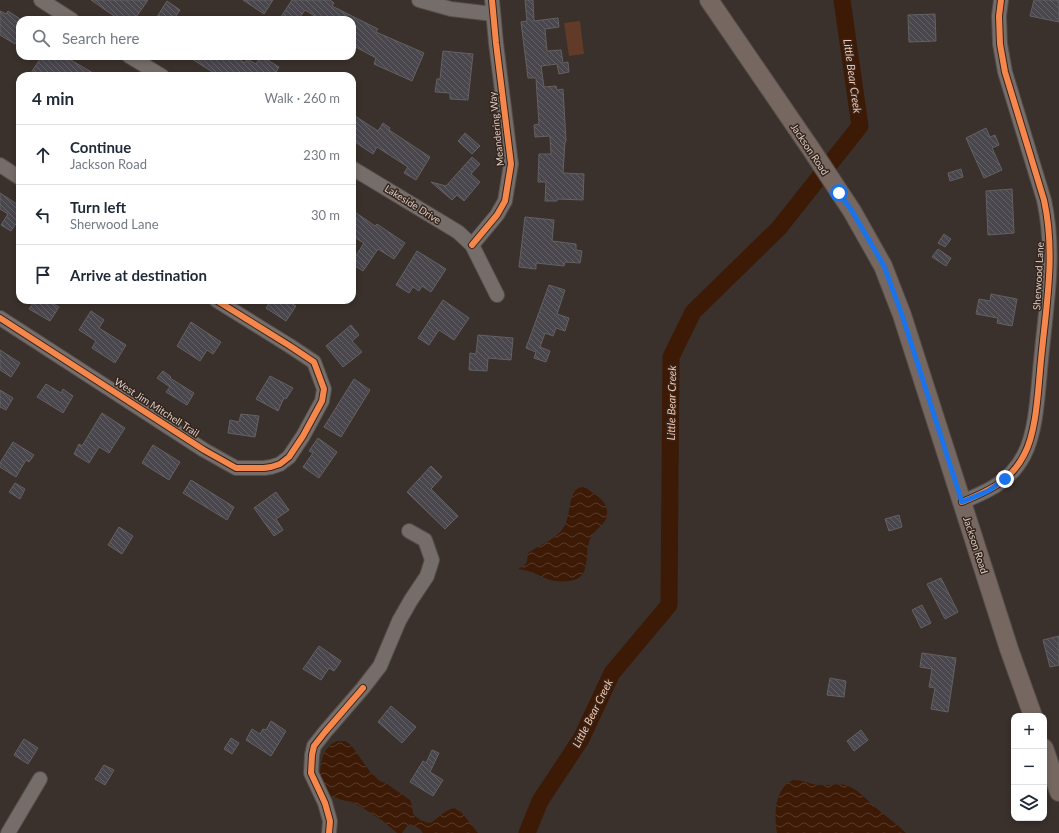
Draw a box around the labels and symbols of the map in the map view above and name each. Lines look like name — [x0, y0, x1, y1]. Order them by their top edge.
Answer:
water label: Little Bear Creek — [841, 38, 865, 115]
street label: Meandering Way — [486, 90, 506, 167]
street label: Jackson Road — [788, 121, 832, 177]
street label: Lakeside Drive — [383, 182, 443, 226]
route start — [830, 184, 848, 202]
street label: Sherwood Lane — [1030, 242, 1046, 310]
water label: Little Bear Creek — [664, 365, 678, 441]
street label: West Jim Mitchell Trail — [112, 375, 202, 439]
route end — [996, 470, 1014, 488]
street label: Jackson Road — [961, 515, 991, 575]
water label: Little Bear Creek — [569, 676, 615, 749]

